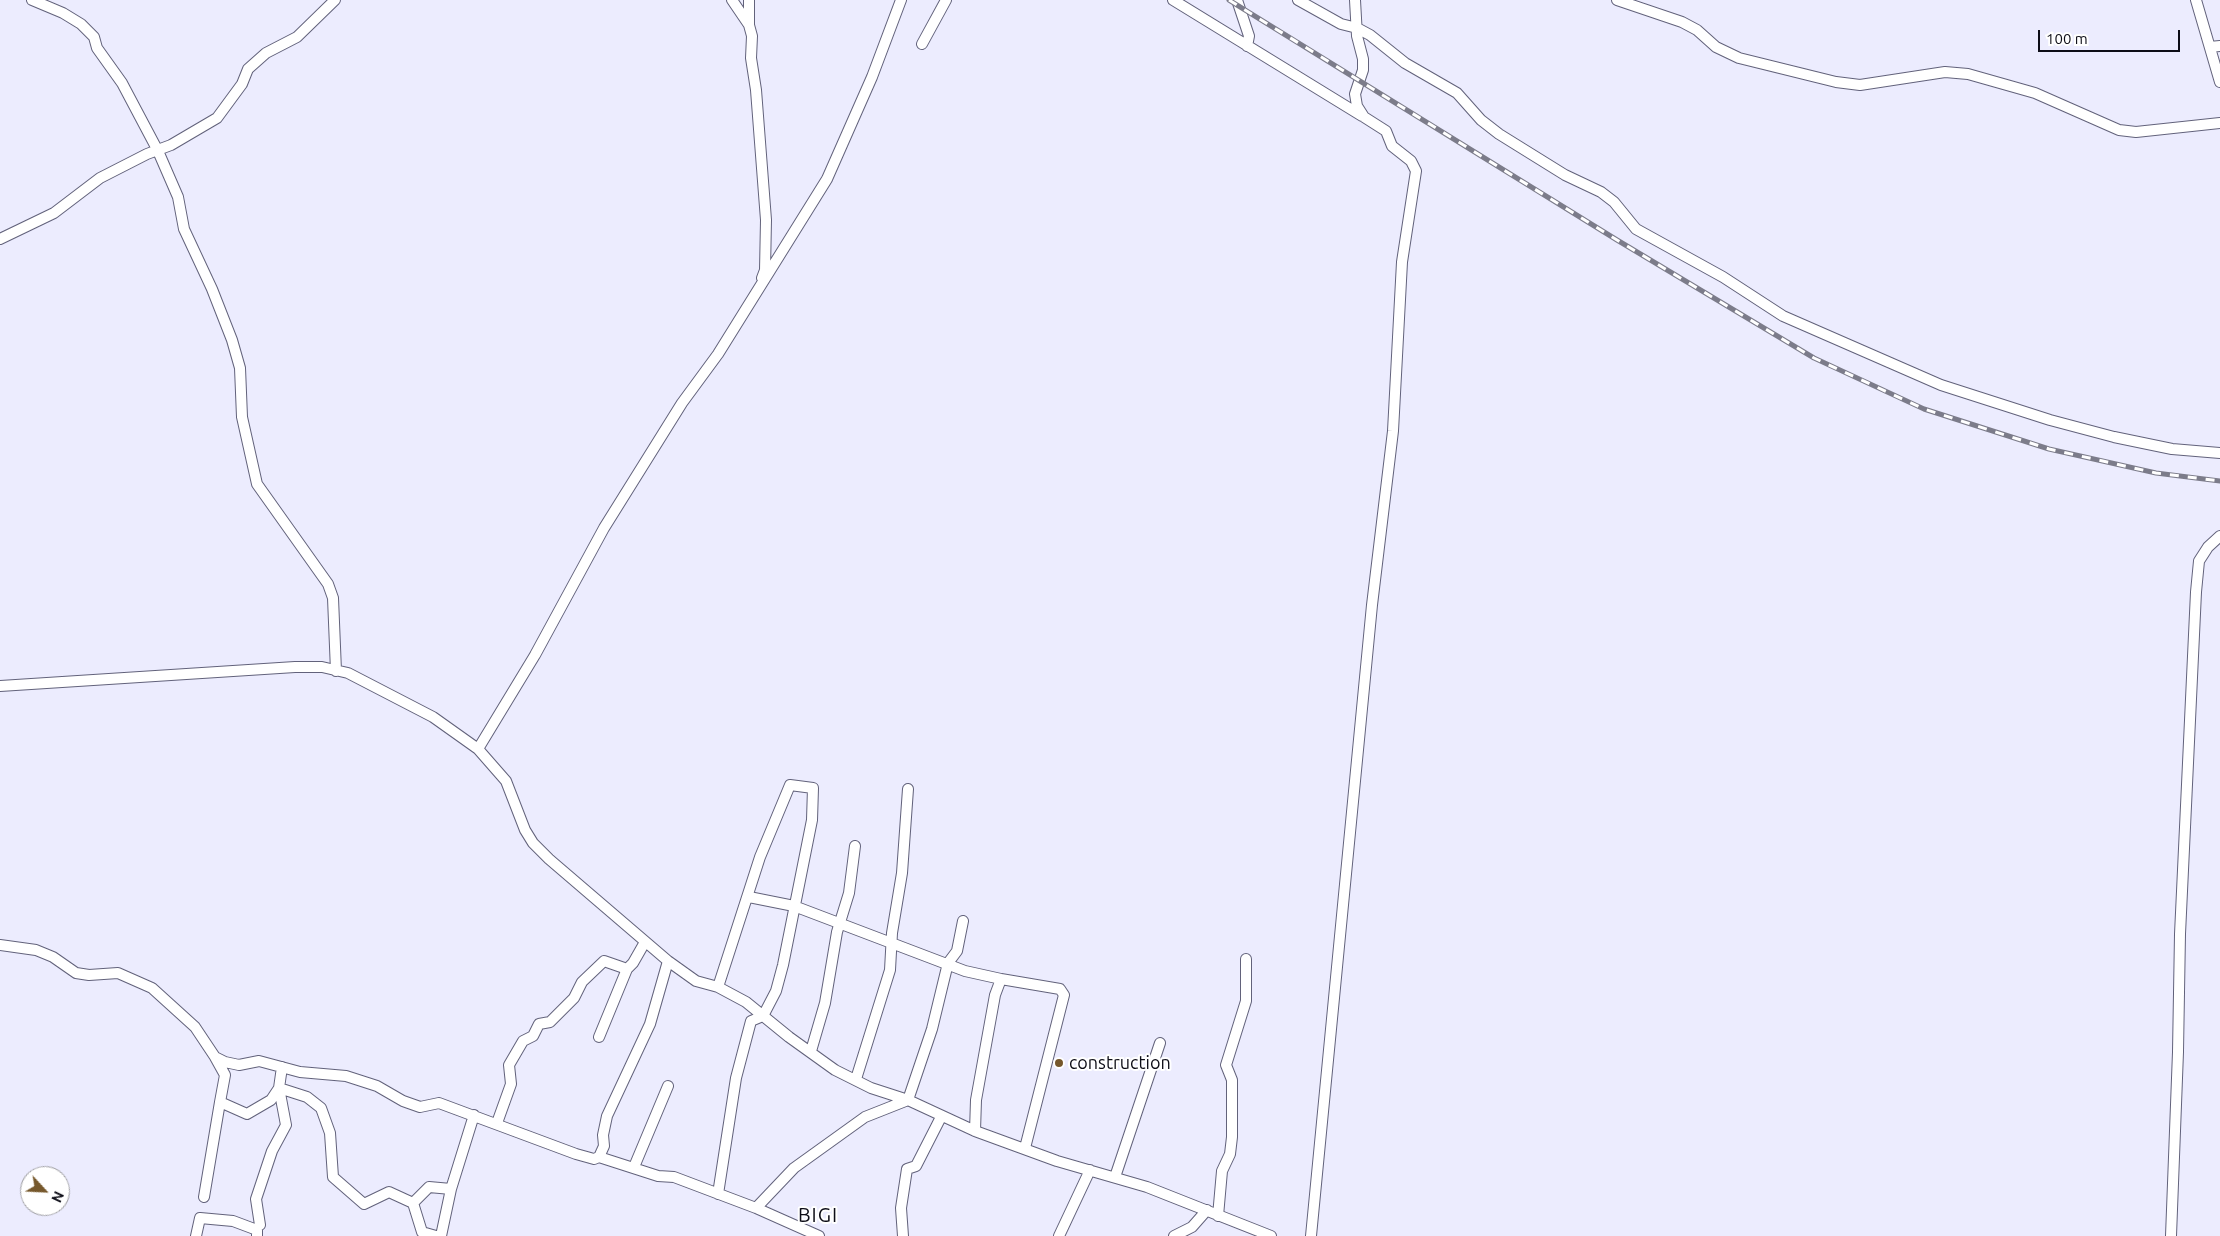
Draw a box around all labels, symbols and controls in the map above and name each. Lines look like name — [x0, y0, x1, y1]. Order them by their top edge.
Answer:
scale bar — [2040, 20, 2182, 52]
text: 100 m — [2046, 30, 2088, 47]
place label: construction — [1069, 1052, 1171, 1074]
marker: construction — [1053, 1057, 1065, 1069]
north arrow — [20, 1166, 70, 1216]
text: N — [48, 1189, 67, 1205]
district label: BIGI — [797, 1203, 839, 1227]

